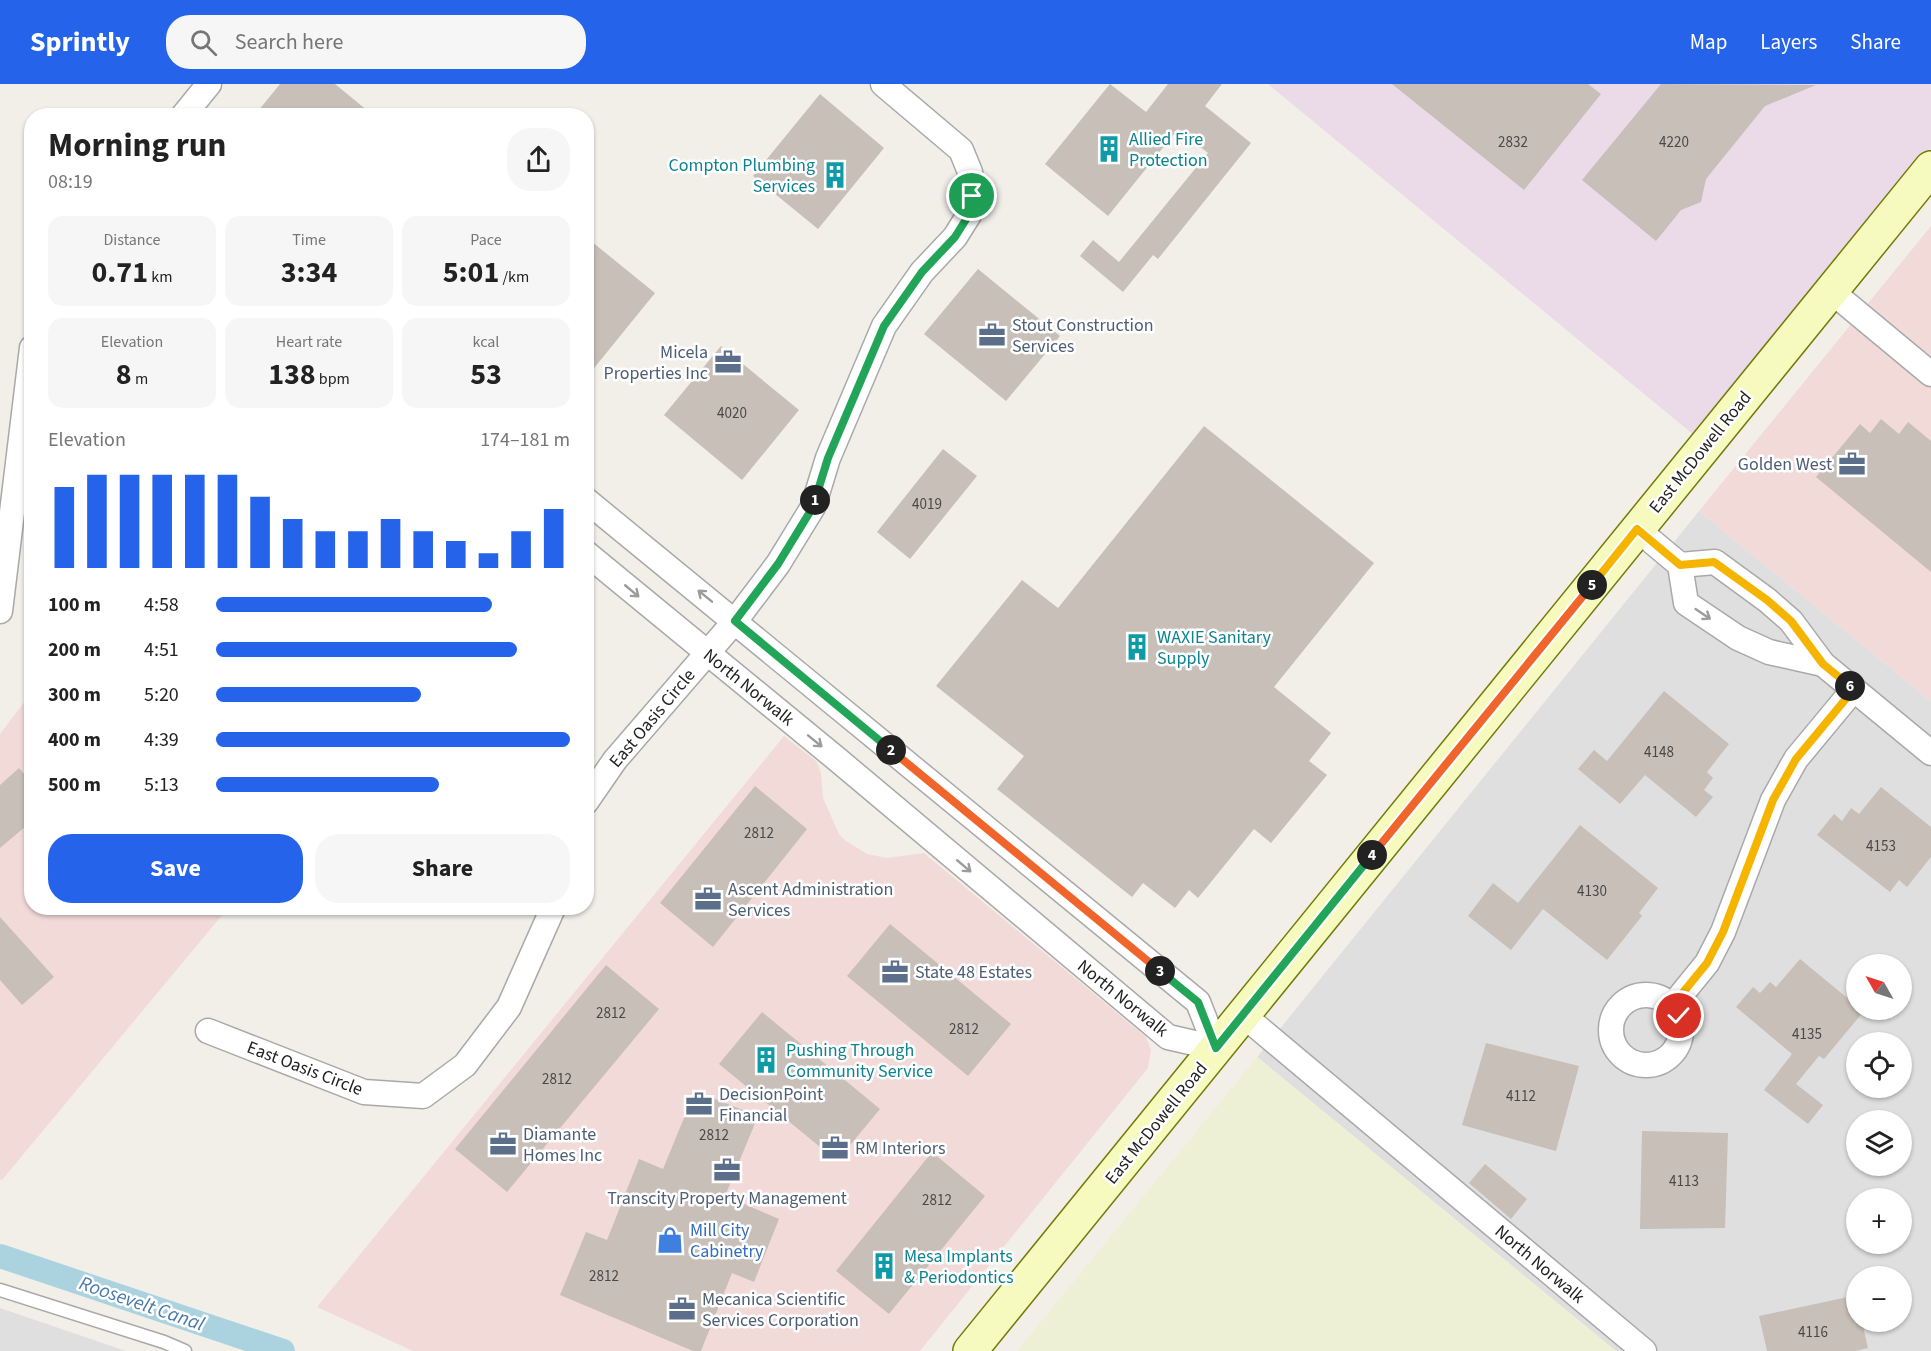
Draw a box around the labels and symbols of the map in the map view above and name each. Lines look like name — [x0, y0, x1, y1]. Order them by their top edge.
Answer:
place label: Allied Fire Protection — [1129, 127, 1208, 173]
house number: 2832 — [1498, 132, 1528, 153]
house number: 4220 — [1659, 132, 1689, 153]
building icon: Allied Fire Protection — [1094, 134, 1124, 164]
place label: Compton Plumbing Services — [669, 153, 815, 199]
building icon: Compton Plumbing Services — [820, 160, 850, 190]
pin — [946, 170, 997, 221]
place label: Stout Construction Services — [1012, 313, 1154, 359]
office icon: Stout Construction Services — [977, 320, 1007, 350]
place label: Micela Properties Inc — [603, 340, 708, 386]
office icon: Micela Properties Inc — [713, 347, 743, 377]
street label: East McDowell Road — [1643, 386, 1758, 519]
house number: 4020 — [717, 403, 747, 424]
office icon: Golden West — [1837, 449, 1867, 479]
place label: Golden West — [1738, 452, 1832, 477]
pin: 1 — [800, 485, 830, 515]
house number: 4019 — [912, 494, 942, 515]
pin: 5 — [1577, 570, 1607, 600]
one-way arrow — [623, 584, 639, 597]
one-way arrow — [697, 590, 713, 603]
one-way arrow — [1694, 608, 1711, 620]
place label: WAXIE Sanitary Supply — [1157, 625, 1271, 671]
building icon: WAXIE Sanitary Supply — [1122, 632, 1152, 662]
street label: North Norwalk — [698, 643, 800, 732]
street label: East Oasis Circle — [604, 663, 701, 773]
pin: 6 — [1835, 671, 1865, 701]
one-way arrow — [807, 734, 823, 747]
pin: 2 — [876, 735, 906, 765]
house number: 4148 — [1644, 742, 1674, 763]
house number: 2812 — [744, 823, 774, 844]
house number: 4153 — [1866, 836, 1896, 857]
pin: 4 — [1357, 840, 1387, 870]
one-way arrow — [956, 859, 971, 873]
place label: Ascent Administration Services — [728, 877, 893, 923]
house number: 4130 — [1577, 881, 1607, 902]
office icon: Ascent Administration Services — [693, 884, 723, 914]
street label: North Norwalk — [1072, 954, 1174, 1043]
north arrow — [1846, 954, 1912, 1020]
pin: 3 — [1145, 956, 1175, 986]
office icon: State 48 Estates — [880, 957, 910, 987]
place label: State 48 Estates — [915, 960, 1032, 985]
pin — [1653, 990, 1704, 1041]
house number: 2812 — [596, 1003, 626, 1024]
house number: 2812 — [949, 1019, 979, 1040]
house number: 4135 — [1792, 1024, 1822, 1045]
street label: East Oasis Circle — [243, 1035, 366, 1102]
place label: Pushing Through Community Service — [786, 1038, 933, 1084]
building icon: Pushing Through Community Service — [751, 1045, 781, 1075]
street label: East McDowell Road — [1099, 1057, 1214, 1190]
house number: 2812 — [542, 1069, 572, 1090]
place label: DecisionPoint Financial — [719, 1082, 823, 1128]
house number: 4112 — [1506, 1086, 1536, 1107]
office icon: DecisionPoint Financial — [684, 1089, 714, 1119]
place label: Diamante Homes Inc — [523, 1122, 602, 1168]
house number: 2812 — [699, 1125, 729, 1146]
office icon: Diamante Homes Inc — [488, 1129, 518, 1159]
office icon: RM Interiors — [820, 1133, 850, 1163]
place label: RM Interiors — [855, 1136, 945, 1161]
office icon: Transcity Property Management — [712, 1155, 742, 1185]
house number: 4113 — [1669, 1171, 1699, 1192]
place label: Transcity Property Management — [607, 1186, 847, 1211]
house number: 2812 — [922, 1190, 952, 1211]
place label: Mill City Cabinetry — [690, 1218, 764, 1264]
street label: North Norwalk — [1489, 1219, 1590, 1310]
shop icon: Mill City Cabinetry — [655, 1225, 685, 1255]
place label: Mesa Implants & Periodontics — [904, 1244, 1014, 1290]
building icon: Mesa Implants & Periodontics — [869, 1251, 899, 1281]
house number: 2812 — [589, 1266, 619, 1287]
water label: Roosevelt Canal — [75, 1269, 208, 1338]
place label: Mecanica Scientific Services Corporation — [702, 1287, 859, 1333]
office icon: Mecanica Scientific Services Corporation — [667, 1294, 697, 1324]
house number: 4116 — [1798, 1322, 1828, 1343]

